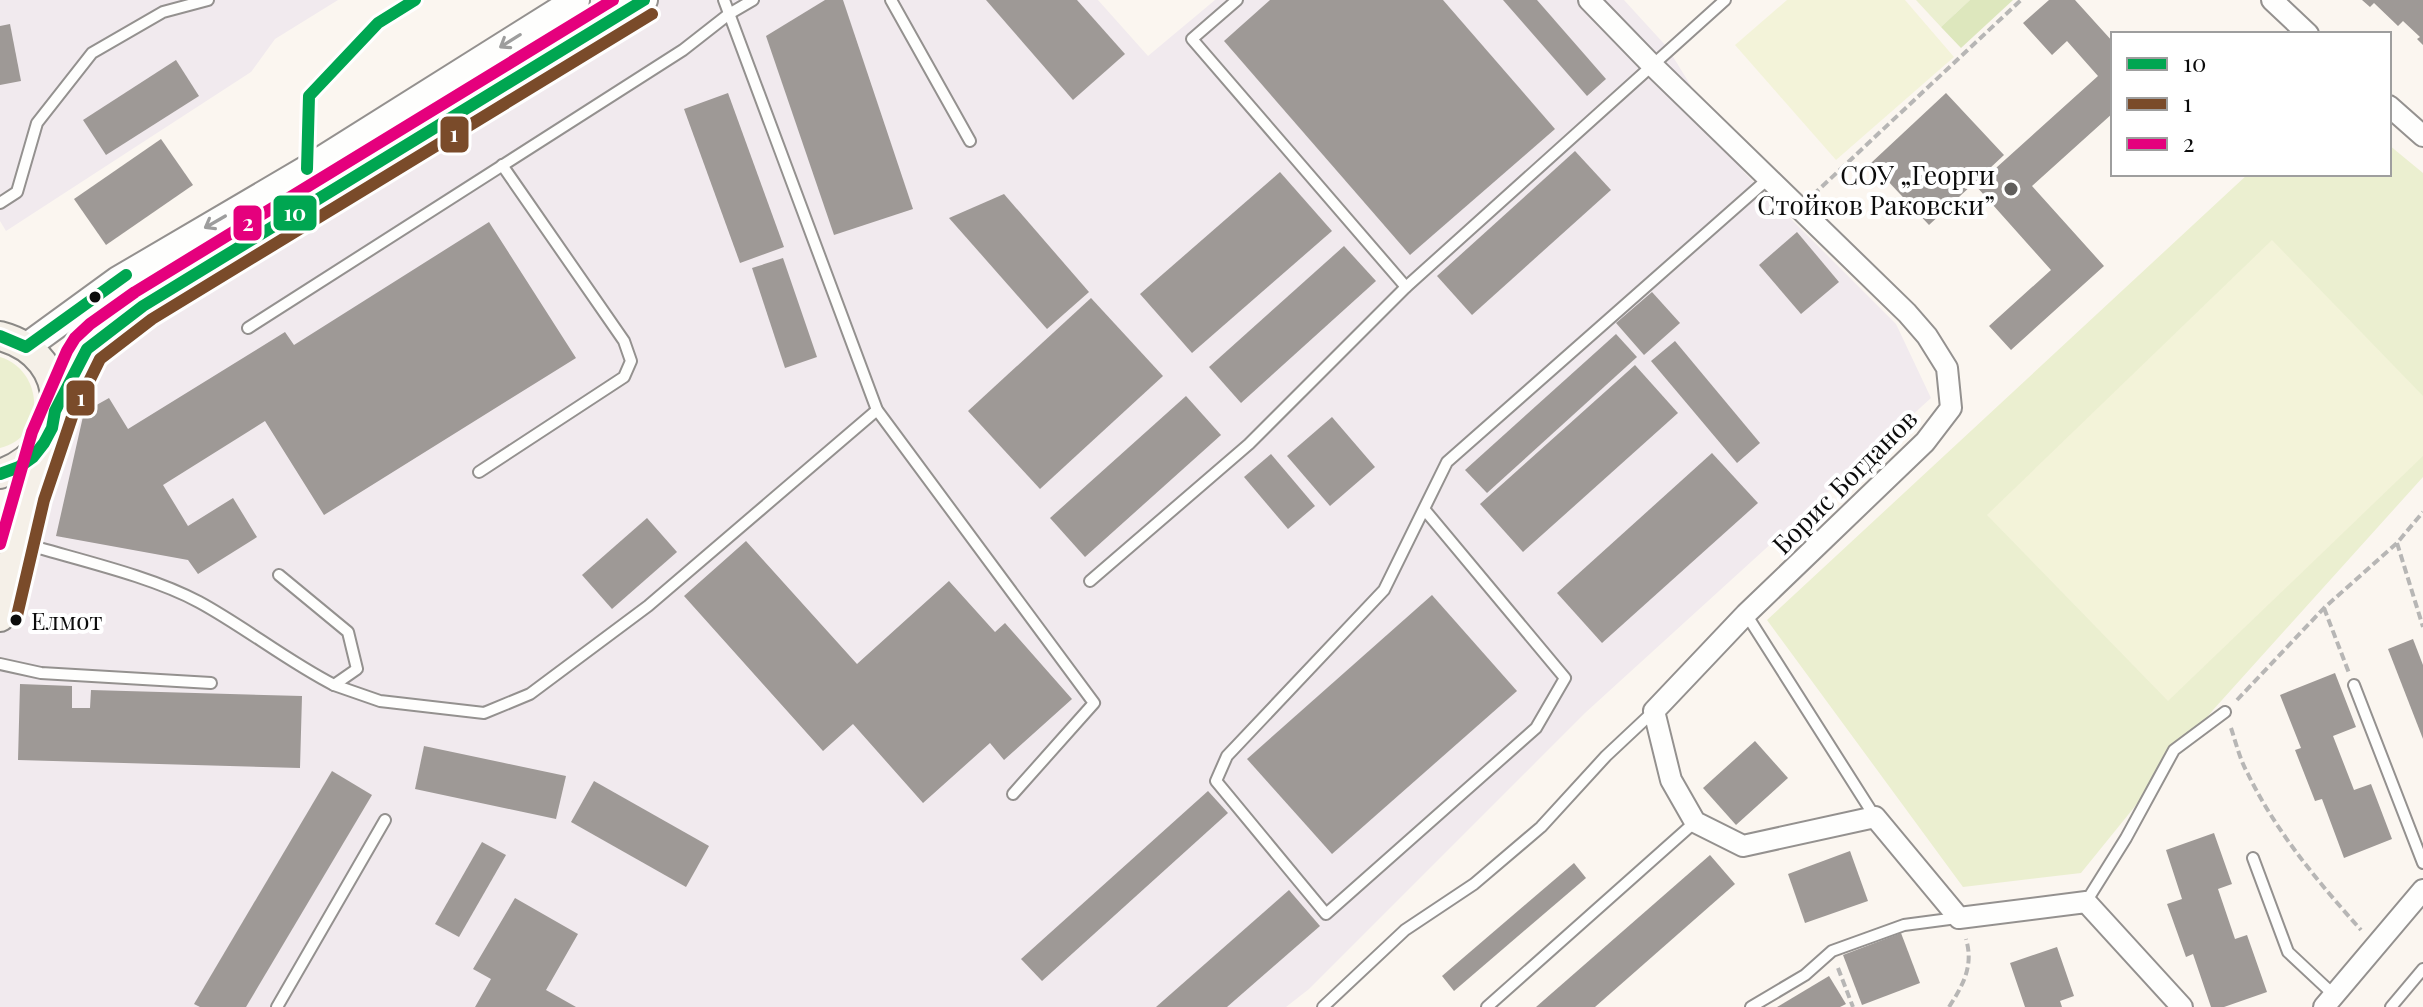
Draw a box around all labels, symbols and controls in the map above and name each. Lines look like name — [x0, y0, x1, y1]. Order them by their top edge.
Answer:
legend — [2111, 32, 2391, 176]
one-way arrow — [499, 34, 522, 50]
text: 10 — [2183, 46, 2206, 78]
text: 1 — [2183, 86, 2192, 118]
line badge: 1 — [439, 115, 470, 154]
text: 1 — [450, 118, 458, 148]
text: 2 — [2183, 126, 2195, 158]
place label: СОУ „Георги Стойков Раковски” — [1757, 157, 1995, 222]
marker: СОУ „Георги Стойков Раковски” — [2002, 180, 2020, 198]
line badge: 10 — [272, 194, 318, 232]
text: 10 — [284, 197, 306, 227]
line badge: 2 — [232, 204, 263, 242]
text: 2 — [242, 207, 254, 237]
one-way arrow — [204, 215, 227, 231]
unlabelled marker — [87, 289, 103, 305]
line badge: 1 — [65, 379, 96, 417]
text: 1 — [77, 382, 85, 412]
street label: Борис Богданов — [1764, 401, 1924, 561]
place label: Елмот — [31, 604, 103, 636]
marker: Елмот — [8, 612, 24, 628]

